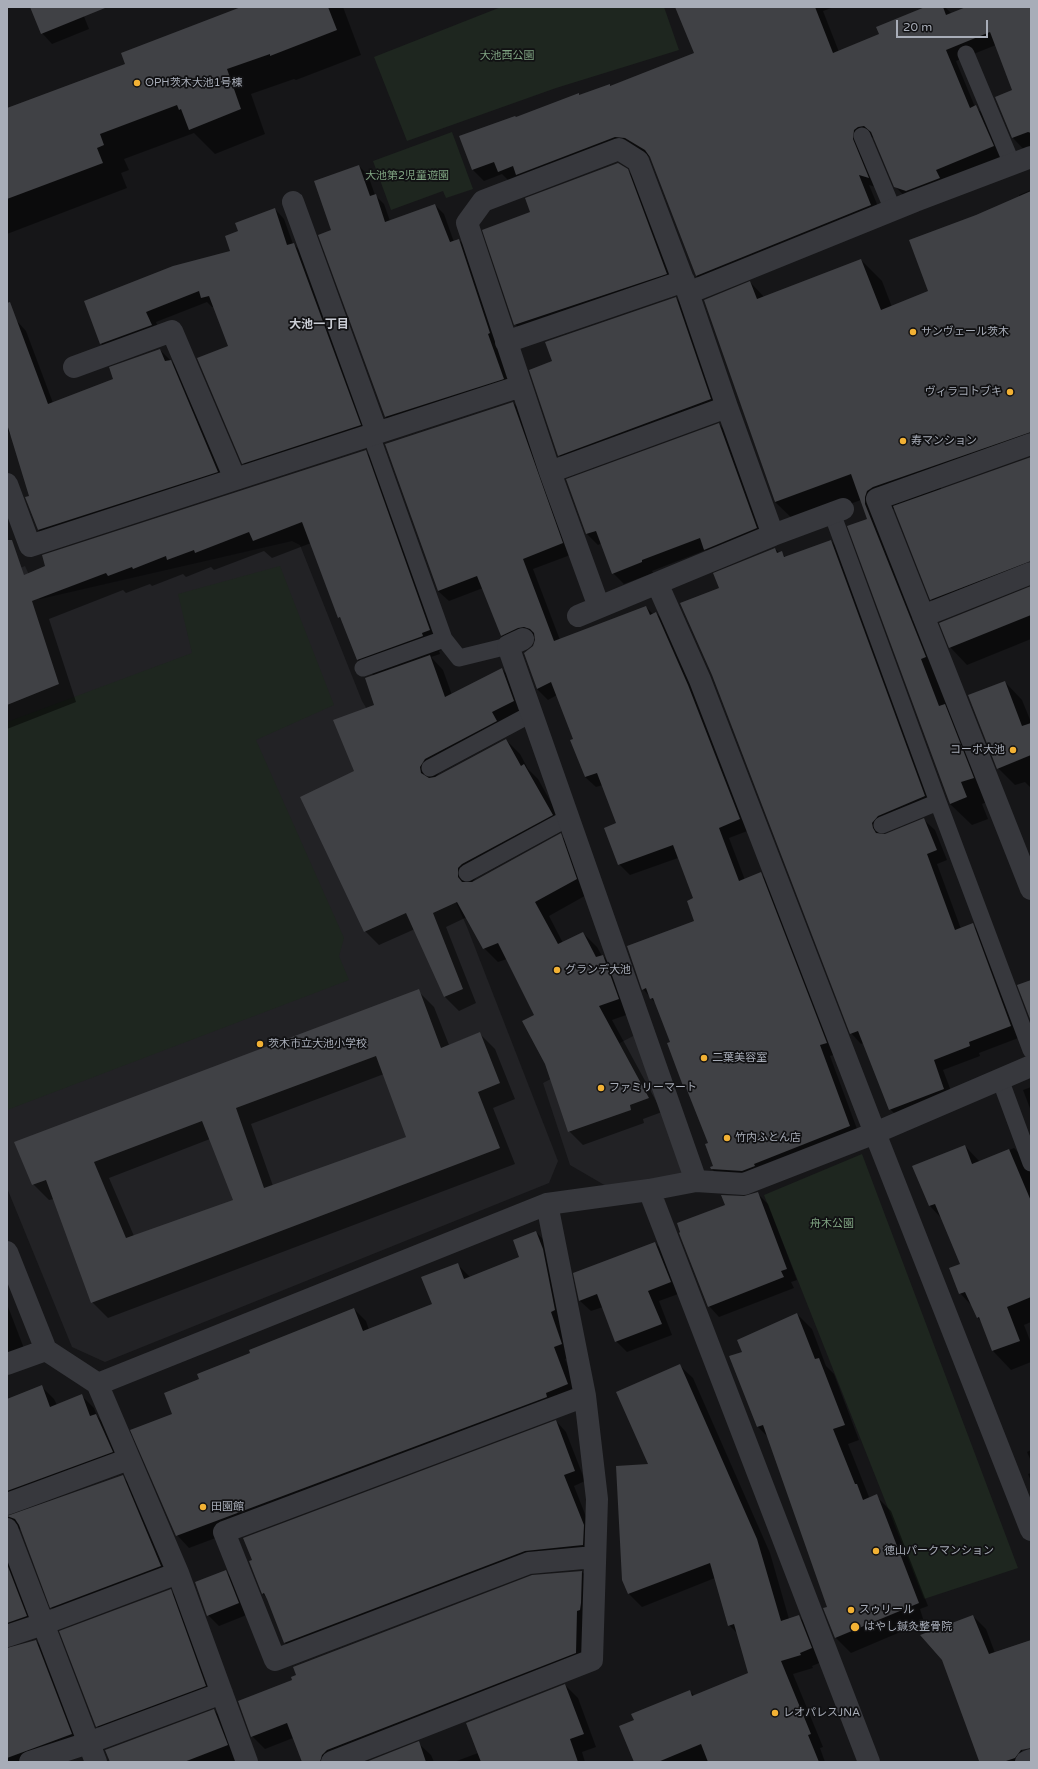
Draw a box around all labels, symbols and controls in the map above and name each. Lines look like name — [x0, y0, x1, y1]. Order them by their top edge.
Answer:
scale bar — [898, 12, 990, 38]
text: 20 m — [903, 20, 932, 34]
park label: 大池西公園 — [480, 49, 534, 63]
place label: OPH茨木大池1号棟 — [145, 76, 243, 90]
marker: OPH茨木大池1号棟 — [132, 78, 142, 88]
park label: 大池第2児童遊園 — [365, 169, 449, 183]
district label: 大池一丁目 — [289, 318, 349, 332]
place label: サンヴェール茨木 — [921, 325, 1009, 339]
marker: サンヴェール茨木 — [908, 327, 918, 337]
place label: ヴィラコトブキ — [925, 385, 1002, 399]
marker: ヴィラコトブキ — [1005, 387, 1015, 397]
place label: 寿マンション — [911, 434, 977, 448]
marker: 寿マンション — [898, 436, 908, 446]
place label: コーポ大池 — [950, 743, 1005, 757]
marker: コーポ大池 — [1008, 745, 1018, 755]
place label: グランデ大池 — [565, 963, 631, 977]
marker: グランデ大池 — [552, 965, 562, 975]
place label: 茨木市立大池小学校 — [268, 1037, 367, 1051]
marker: 茨木市立大池小学校 — [255, 1039, 265, 1049]
place label: 二葉美容室 — [712, 1051, 767, 1065]
marker: 二葉美容室 — [699, 1053, 709, 1063]
place label: ファミリーマート — [609, 1081, 697, 1095]
marker: ファミリーマート — [596, 1083, 606, 1093]
place label: 竹内ふとん店 — [735, 1131, 801, 1145]
marker: 竹内ふとん店 — [722, 1133, 732, 1143]
park label: 舟木公園 — [810, 1217, 854, 1231]
place label: 田園館 — [211, 1500, 244, 1514]
marker: 田園館 — [198, 1502, 208, 1512]
place label: 徳山パークマンション — [884, 1544, 994, 1558]
marker: 徳山パークマンション — [871, 1546, 881, 1556]
place label: スゥリール — [859, 1603, 914, 1617]
marker: スゥリール — [846, 1605, 856, 1615]
place label: はやし鍼灸整骨院 — [864, 1620, 952, 1634]
marker: はやし鍼灸整骨院 — [849, 1621, 861, 1633]
place label: レオパレスJNA — [783, 1706, 860, 1720]
marker: レオパレスJNA — [770, 1708, 780, 1718]

